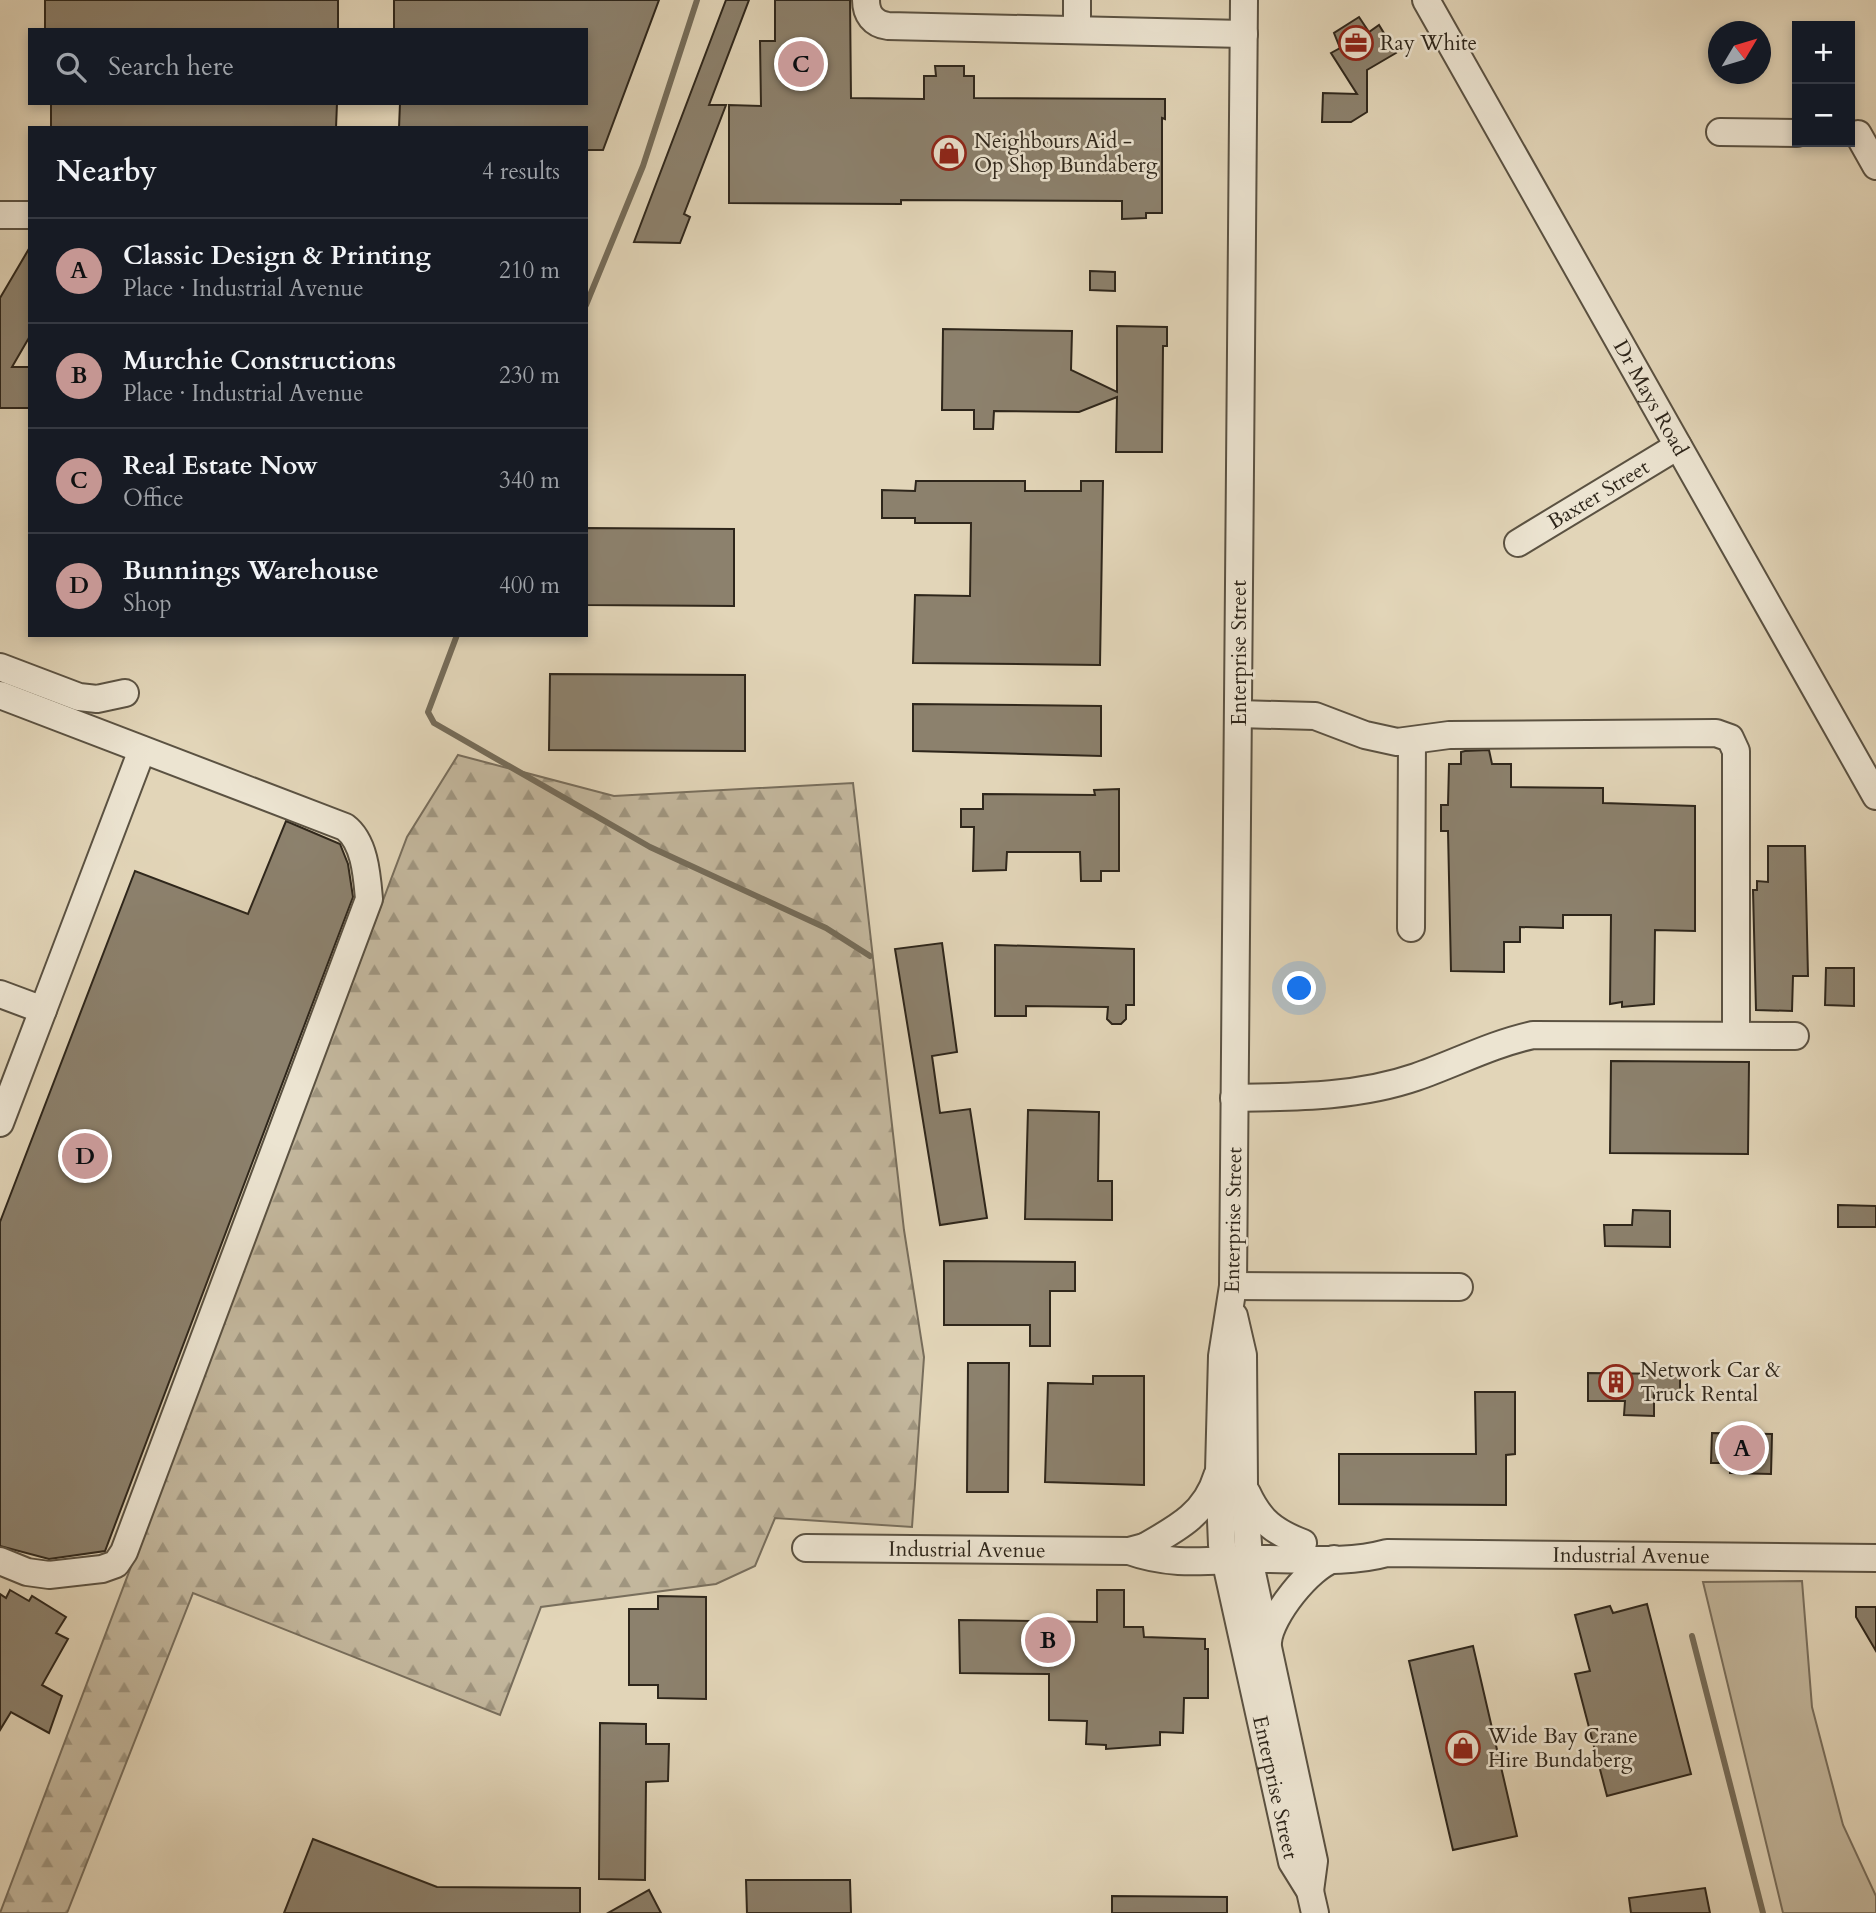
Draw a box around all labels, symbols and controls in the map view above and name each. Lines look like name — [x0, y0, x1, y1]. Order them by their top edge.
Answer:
north arrow — [1708, 21, 1771, 84]
map controls — [1792, 21, 1855, 147]
button: + — [1792, 21, 1855, 84]
office icon: Ray White — [1337, 24, 1375, 62]
search box — [28, 28, 588, 105]
place label: Ray White — [1380, 29, 1477, 58]
pin: C — [778, 38, 824, 90]
icon: search — [52, 48, 90, 86]
text: Search here — [108, 49, 234, 84]
button: − — [1792, 84, 1855, 147]
place label: Neighbours Aid - Op Shop Bundaberg — [974, 127, 1158, 180]
shop icon: Neighbours Aid - Op Shop Bundaberg — [930, 134, 968, 172]
text: Nearby — [56, 151, 157, 192]
text: 4 results — [482, 156, 560, 187]
text: Classic Design & Printing — [123, 238, 431, 273]
text: A — [70, 255, 88, 286]
text: 210 m — [499, 255, 560, 286]
text: Place · Industrial Avenue — [123, 273, 364, 304]
street label: Dr Mays Road — [1606, 335, 1695, 461]
text: Murchie Constructions — [123, 343, 396, 378]
text: B — [71, 360, 87, 391]
text: 230 m — [499, 360, 560, 391]
text: Place · Industrial Avenue — [123, 378, 364, 409]
text: Real Estate Now — [123, 448, 318, 483]
street label: Baxter Street — [1542, 453, 1655, 537]
text: C — [70, 465, 88, 496]
text: 340 m — [499, 465, 560, 496]
text: Office — [123, 483, 184, 514]
text: Bunnings Warehouse — [123, 553, 379, 588]
text: D — [69, 570, 89, 601]
text: 400 m — [499, 570, 560, 601]
street label: Enterprise Street — [1225, 580, 1254, 726]
text: Shop — [123, 588, 172, 619]
your location — [1282, 971, 1316, 1005]
pin: D — [62, 1130, 108, 1182]
street label: Enterprise Street — [1218, 1146, 1249, 1293]
place label: Network Car & Truck Rental — [1640, 1356, 1781, 1409]
building icon: Network Car & Truck Rental — [1597, 1363, 1635, 1401]
pin: A — [1719, 1422, 1765, 1474]
street label: Industrial Avenue — [888, 1535, 1046, 1565]
street label: Industrial Avenue — [1552, 1541, 1710, 1571]
pin: B — [1025, 1614, 1071, 1666]
street label: Enterprise Street — [1245, 1713, 1305, 1862]
place label: Wide Bay Crane Hire Bundaberg — [1487, 1722, 1638, 1775]
shop icon: Wide Bay Crane Hire Bundaberg — [1444, 1729, 1482, 1767]

